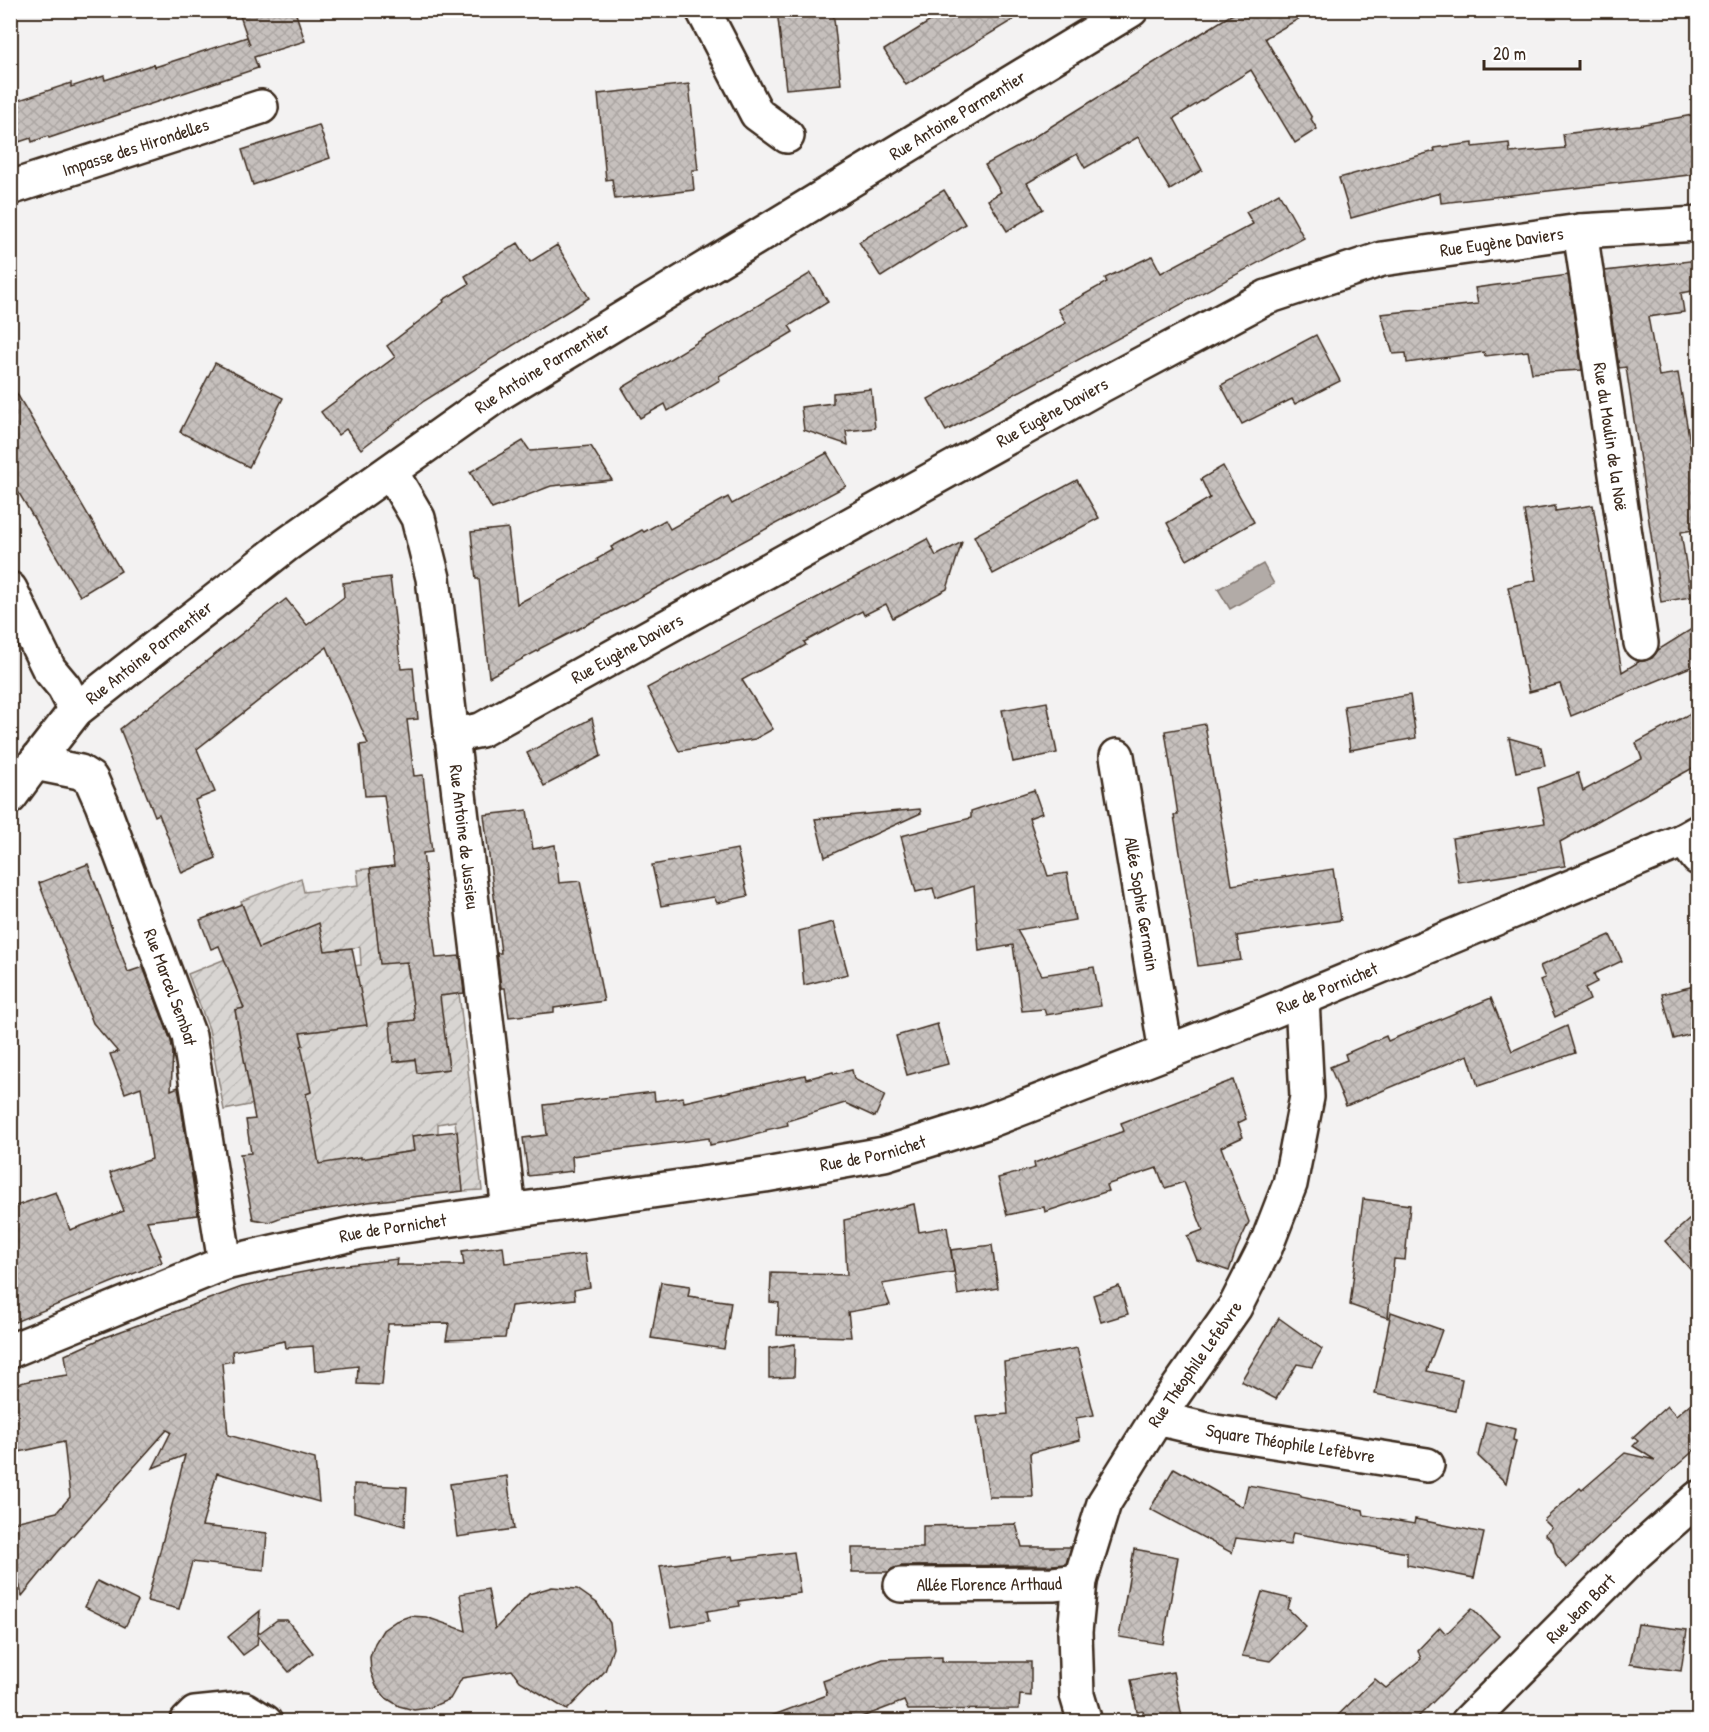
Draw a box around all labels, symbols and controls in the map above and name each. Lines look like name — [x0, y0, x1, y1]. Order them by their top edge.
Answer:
scale bar — [1484, 33, 1580, 71]
text: 20 m — [1493, 41, 1526, 66]
street label: Rue Antoine Parmentier — [884, 64, 1030, 166]
street label: Impasse des Hirondelles — [59, 112, 212, 182]
street label: Rue Eugène Daviers — [1438, 220, 1565, 263]
street label: Rue Antoine Parmentier — [469, 316, 615, 419]
street label: Rue du Moulin de la Noë — [1588, 361, 1634, 513]
street label: Rue Eugène Daviers — [991, 371, 1112, 453]
street label: Rue Antoine Parmentier — [80, 594, 217, 710]
street label: Rue Eugène Daviers — [567, 607, 688, 689]
street label: Rue Antoine de Jussieu — [444, 763, 486, 910]
street label: Allée Sophie Germain — [1119, 835, 1165, 973]
street label: Rue Marcel Sembat — [138, 925, 203, 1048]
street label: Rue de Pornichet — [1272, 955, 1382, 1020]
street label: Rue de Pornichet — [818, 1128, 930, 1177]
street label: Rue de Pornichet — [337, 1207, 449, 1249]
street label: Rue Théophile Lefebvre — [1141, 1297, 1248, 1432]
street label: Square Théophile Lefèbvre — [1203, 1417, 1377, 1469]
street label: Rue Jean Bart — [1540, 1567, 1621, 1649]
street label: Allée Florence Arthaud — [916, 1570, 1063, 1597]

